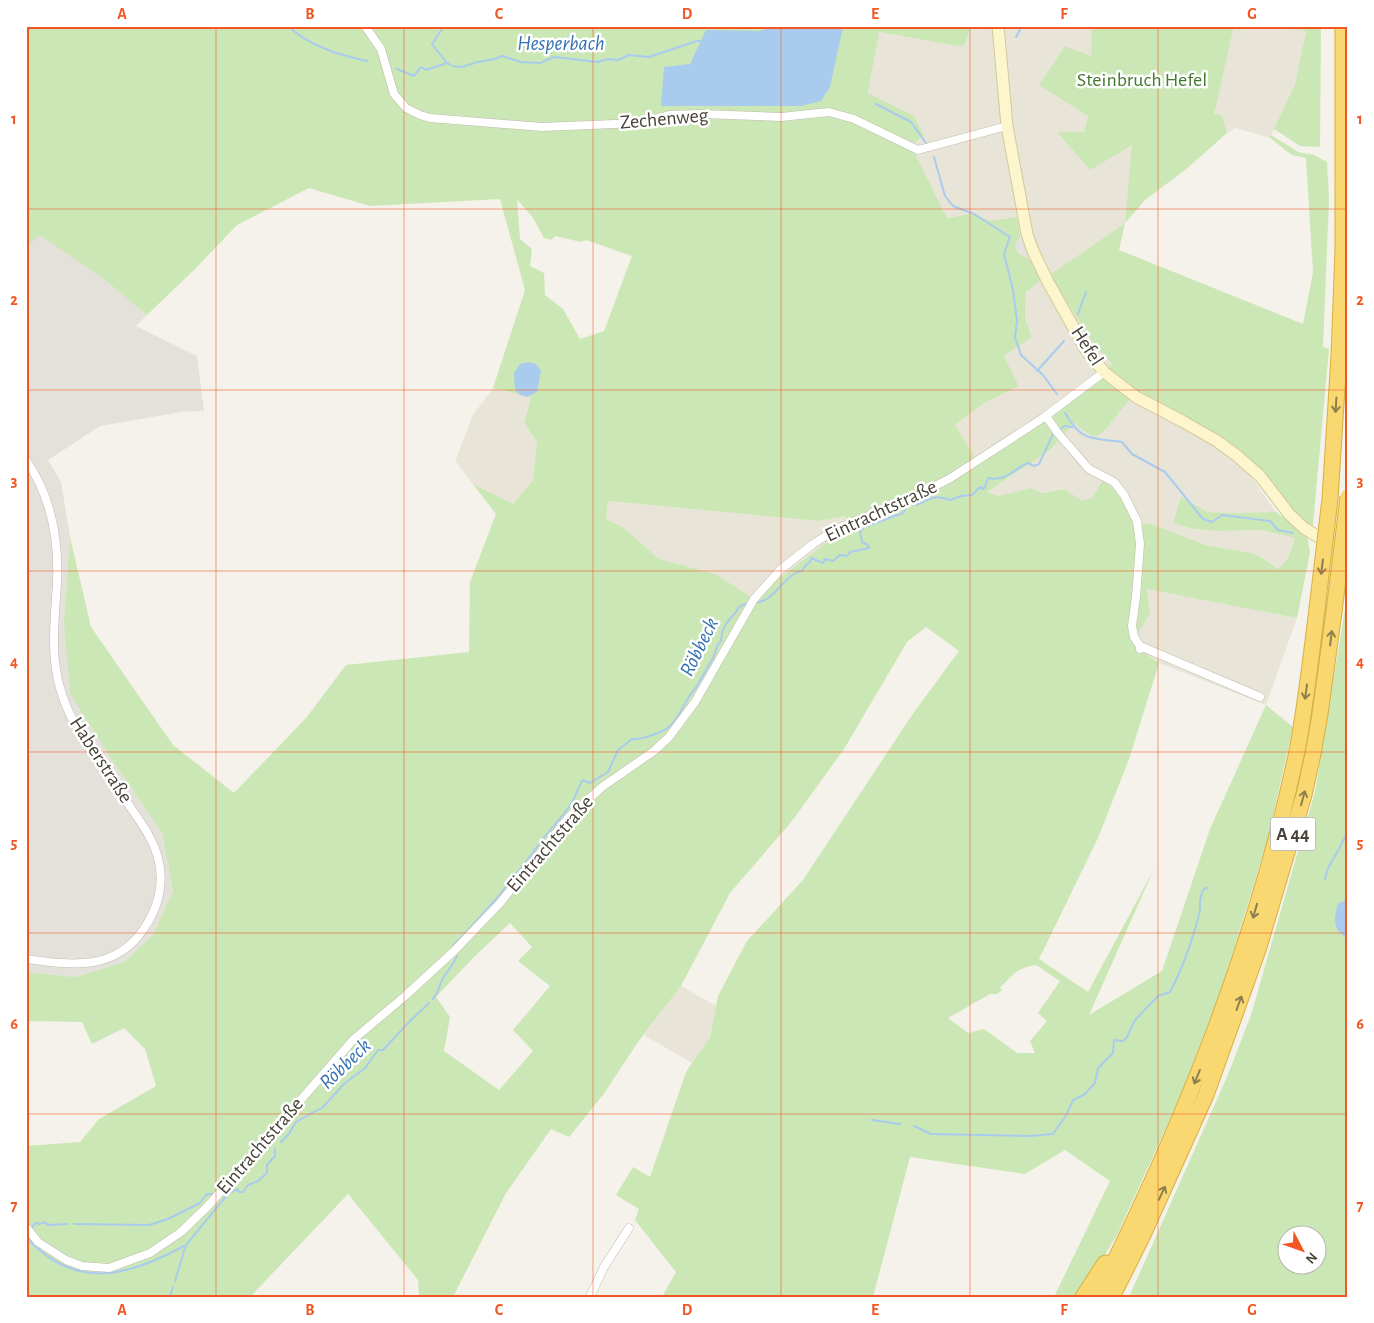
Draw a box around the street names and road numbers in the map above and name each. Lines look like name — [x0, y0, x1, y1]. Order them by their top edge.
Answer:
street label: Zechenweg — [619, 105, 709, 133]
street label: Hefel — [1067, 323, 1107, 369]
street label: Eintrachtstraße — [822, 476, 940, 546]
street label: Haberstraße — [66, 713, 136, 807]
street label: Eintrachtstraße — [503, 792, 597, 896]
road number: A 44 — [1270, 818, 1316, 851]
street label: Eintrachtstraße — [213, 1094, 307, 1198]

